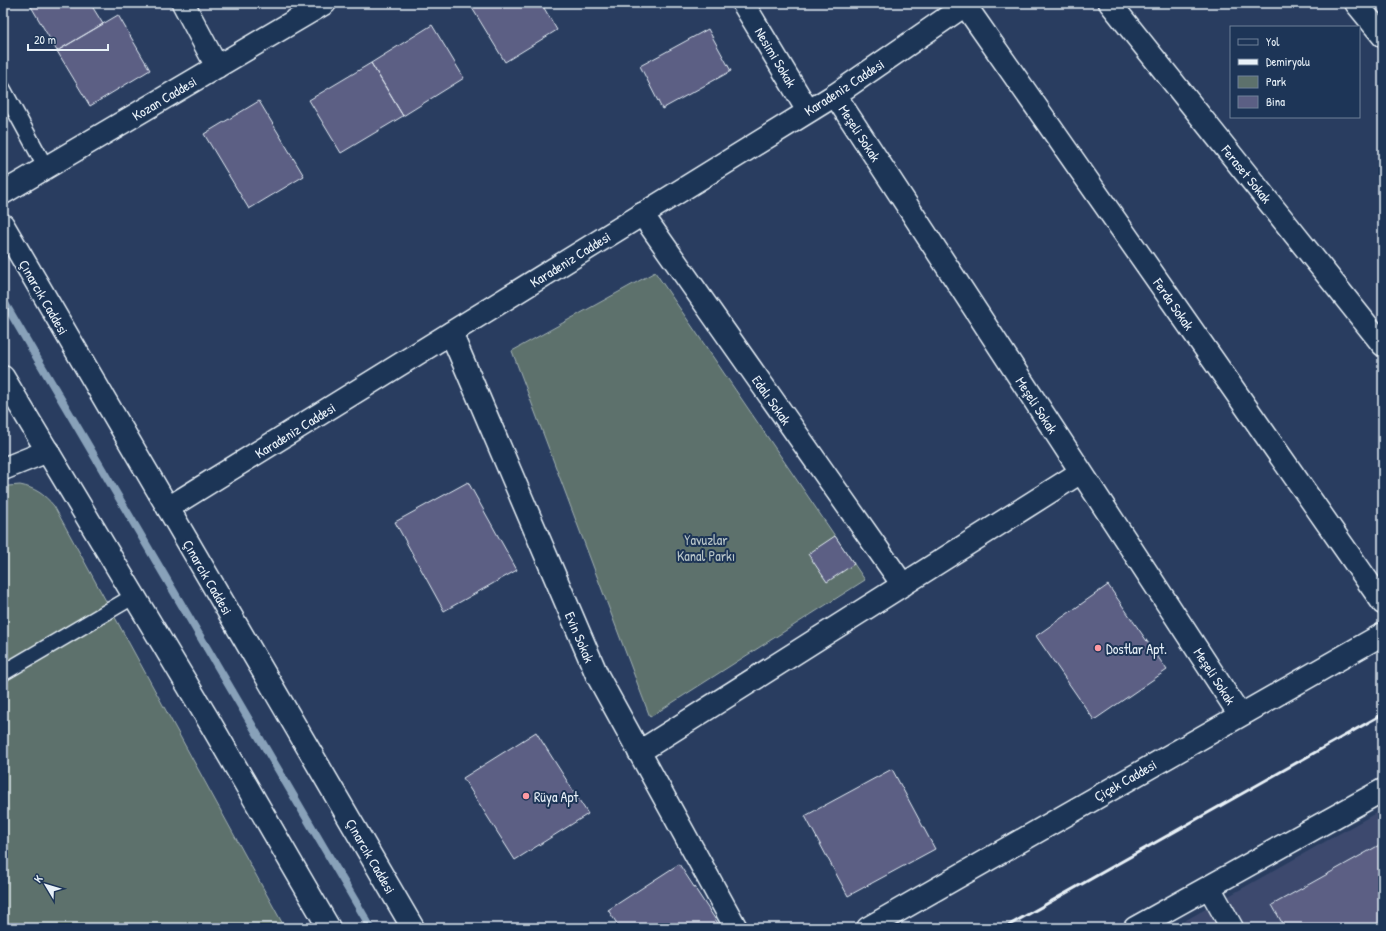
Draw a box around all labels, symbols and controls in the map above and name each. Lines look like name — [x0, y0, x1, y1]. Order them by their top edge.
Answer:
street label: Nesimi Sokak — [751, 24, 801, 91]
scale bar — [28, 26, 108, 52]
legend — [1230, 26, 1360, 118]
text: 20 m — [34, 31, 56, 48]
text: Yol — [1266, 33, 1280, 50]
text: Demiryolu — [1266, 53, 1310, 70]
street label: Karadeniz Caddesi — [800, 54, 888, 120]
street label: Kozan Caddesi — [128, 71, 200, 125]
text: Park — [1266, 73, 1286, 90]
text: Bina — [1266, 93, 1285, 110]
street label: Meşeli Sokak — [835, 101, 886, 165]
street label: Feraset Sokak — [1217, 140, 1276, 207]
street label: Karadeniz Caddesi — [526, 227, 614, 291]
street label: Çınarcık Caddesi — [15, 256, 73, 338]
street label: Ferda Sokak — [1149, 273, 1199, 334]
street label: Edalı Sokak — [748, 371, 796, 429]
street label: Meşeli Sokak — [1012, 373, 1063, 437]
street label: Karadeniz Caddesi — [251, 398, 339, 462]
park label: Yavuzlar Kanal Parkı — [677, 530, 735, 565]
street label: Çınarcık Caddesi — [179, 536, 237, 618]
street label: Evin Sokak — [561, 609, 599, 666]
place label: Dostlar Apt. — [1106, 639, 1167, 659]
marker: Dostlar Apt. — [1093, 643, 1103, 653]
street label: Meşeli Sokak — [1190, 644, 1241, 708]
street label: Çiçek Caddesi — [1090, 755, 1160, 805]
place label: Rüya Apt — [534, 787, 578, 807]
marker: Rüya Apt — [521, 791, 531, 801]
street label: Çınarcık Caddesi — [342, 815, 400, 897]
north arrow — [26, 865, 66, 905]
text: K — [31, 872, 46, 885]

